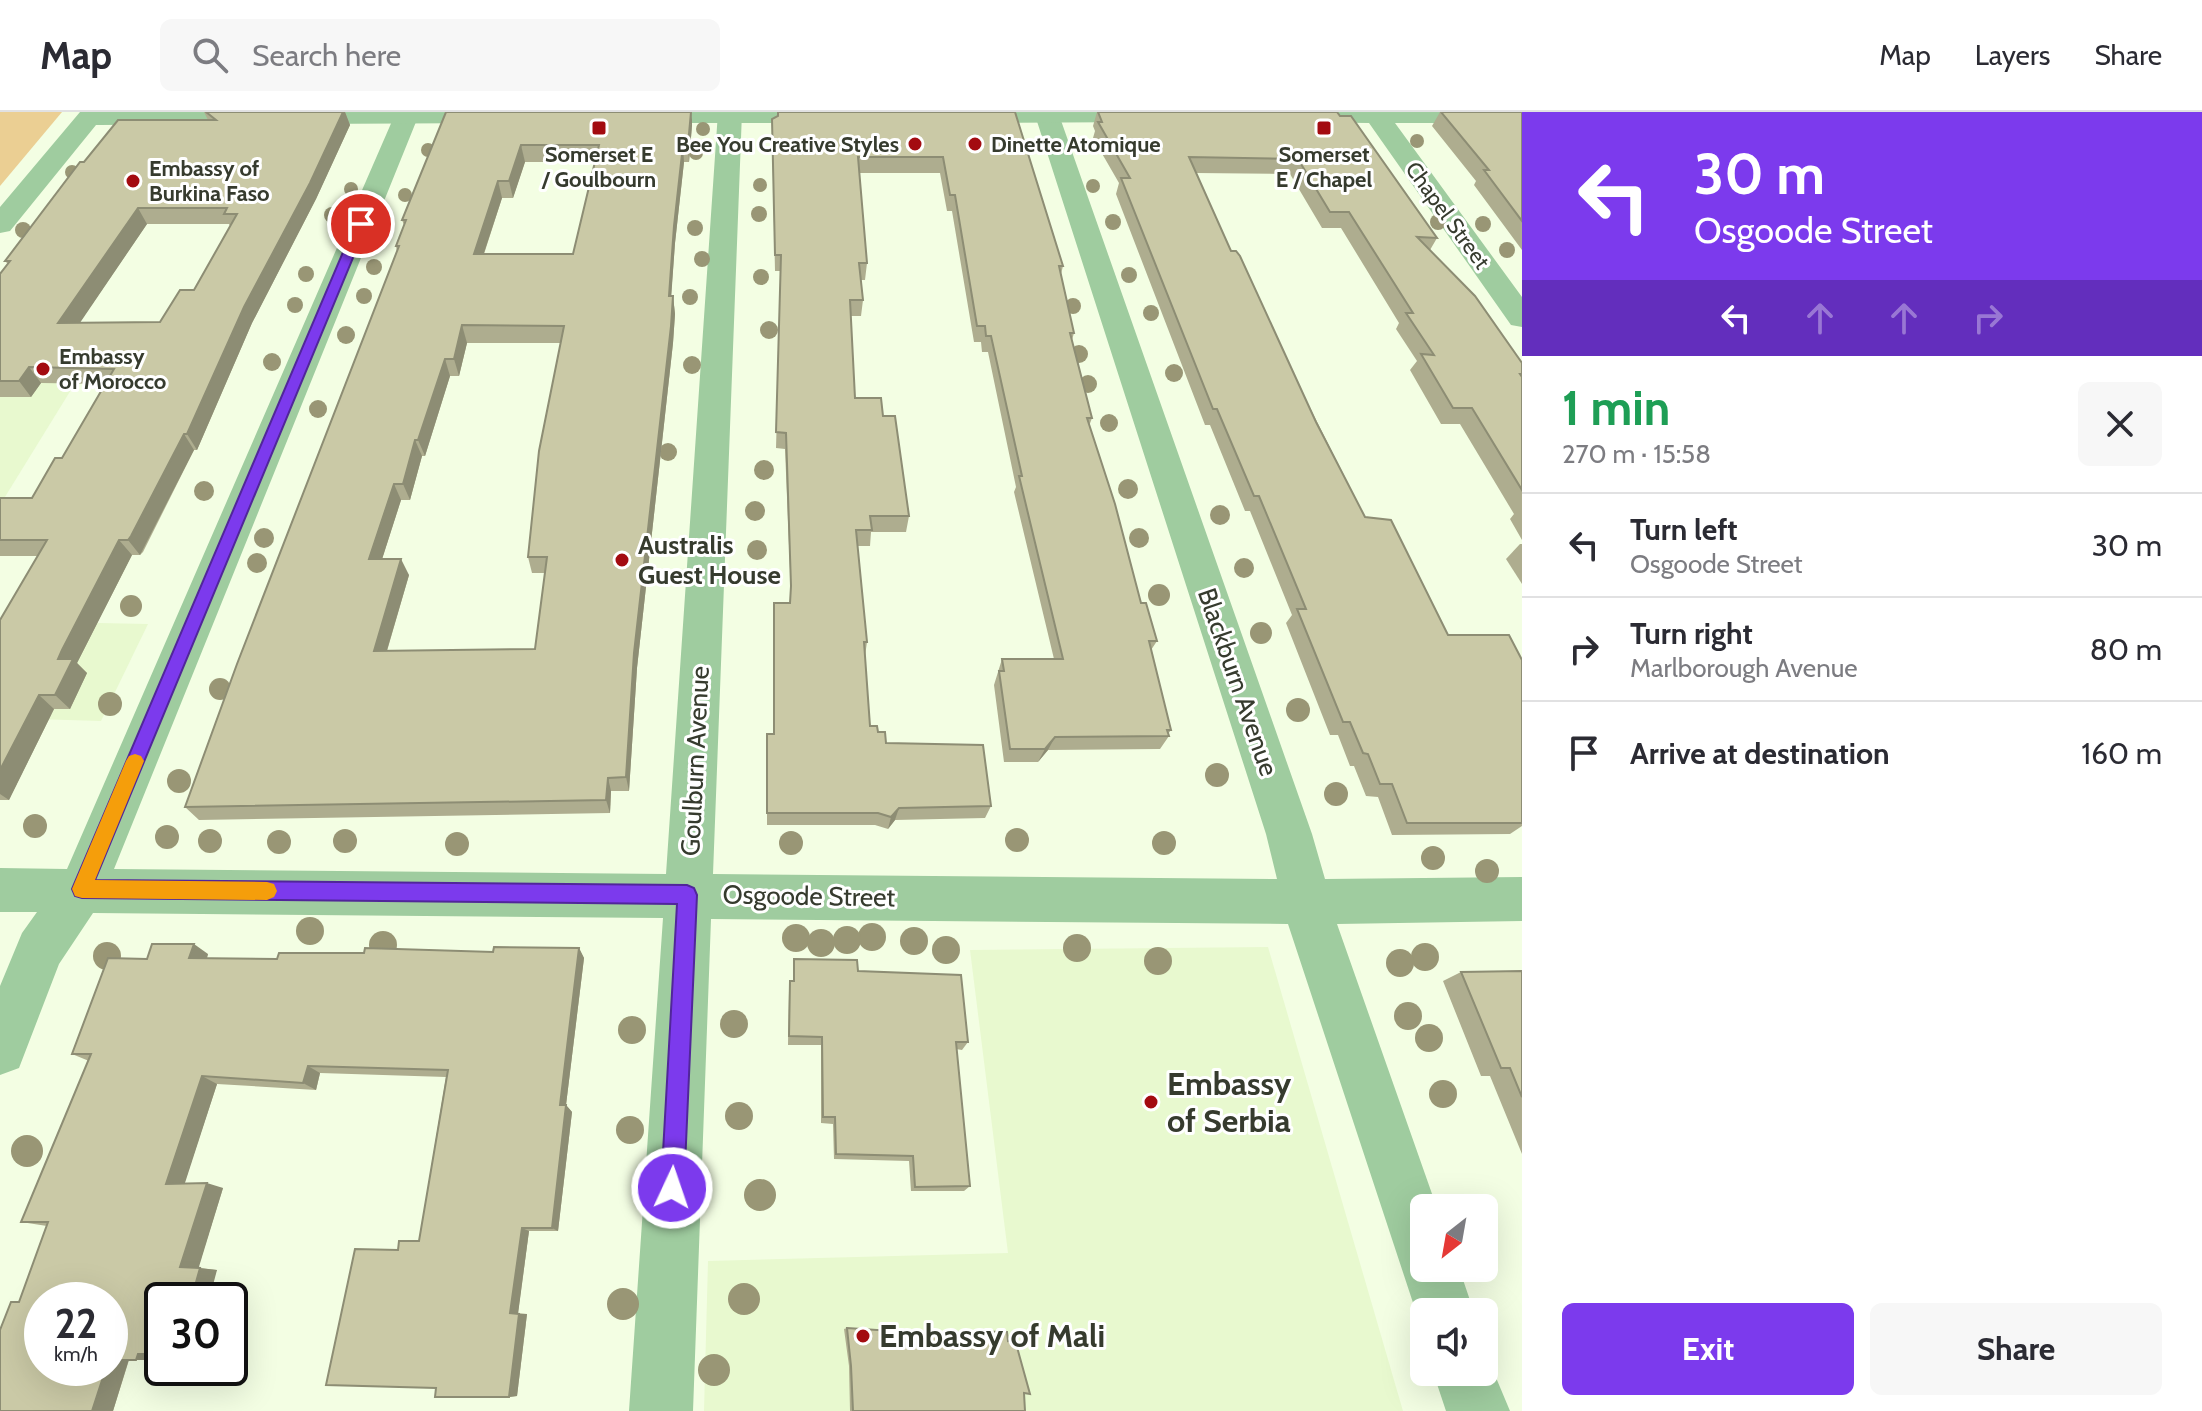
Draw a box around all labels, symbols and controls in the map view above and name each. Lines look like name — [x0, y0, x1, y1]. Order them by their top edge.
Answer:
search box — [160, 19, 720, 91]
text: Map — [40, 32, 112, 79]
icon: search — [188, 33, 232, 77]
text: Search here — [252, 37, 401, 74]
text: Map — [1879, 38, 1931, 72]
text: Layers — [1975, 38, 2050, 72]
text: Share — [2094, 38, 2162, 72]
marker: Somerset E / Goulbourn — [590, 119, 608, 137]
marker: Somerset E / Chapel — [1315, 119, 1333, 137]
place label: Bee You Creative Styles — [676, 131, 899, 158]
place label: Dinette Atomique — [991, 131, 1161, 158]
marker: Bee You Creative Styles — [906, 135, 924, 153]
marker: Dinette Atomique — [966, 135, 984, 153]
text: 30 m — [1694, 140, 1825, 208]
place label: Somerset E / Goulbourn — [541, 141, 656, 193]
place label: Somerset E / Chapel — [1276, 141, 1372, 193]
icon: left — [1562, 144, 1666, 248]
place label: Embassy of Burkina Faso — [149, 155, 270, 207]
street label: Chapel Street — [1400, 156, 1496, 275]
marker: Embassy of Burkina Faso — [124, 172, 142, 190]
pin — [327, 190, 395, 258]
icon: arrive — [339, 202, 383, 246]
text: Osgoode Street — [1694, 208, 1933, 252]
icon: left — [1714, 296, 1758, 340]
icon: ahead — [1798, 296, 1842, 340]
icon: ahead — [1882, 296, 1926, 340]
icon: right — [1966, 296, 2010, 340]
place label: Embassy of Morocco — [59, 343, 166, 395]
marker: Embassy of Morocco — [34, 360, 52, 378]
text: 1 min — [1562, 379, 1670, 437]
button: close — [2078, 382, 2162, 466]
text: 270 m · 15:58 — [1562, 438, 1711, 470]
text: Turn left — [1630, 511, 1738, 548]
icon: left — [1562, 523, 1606, 567]
text: 30 m — [2092, 527, 2162, 564]
place label: Australis Guest House — [638, 529, 781, 591]
text: Osgoode Street — [1630, 548, 1803, 580]
marker: Australis Guest House — [613, 551, 631, 569]
street label: Blackburn Avenue — [1191, 584, 1285, 780]
text: Turn right — [1630, 615, 1753, 652]
icon: right — [1562, 627, 1606, 671]
text: 80 m — [2090, 631, 2162, 668]
text: Marlborough Avenue — [1630, 652, 1858, 684]
street label: Goulburn Avenue — [674, 665, 716, 857]
icon: arrive — [1562, 731, 1606, 775]
text: Arrive at destination — [1630, 735, 1890, 772]
text: 160 m — [2081, 735, 2162, 772]
street label: Osgoode Street — [722, 878, 896, 914]
place label: Embassy of Serbia — [1167, 1064, 1292, 1140]
marker: Embassy of Serbia — [1142, 1093, 1160, 1111]
position arrow — [630, 1146, 714, 1230]
north arrow — [1410, 1194, 1498, 1282]
map controls — [1410, 1194, 1498, 1386]
speed limit sign: 30 — [144, 1282, 248, 1386]
button: sound — [1410, 1298, 1498, 1386]
text: 22 — [55, 1299, 97, 1348]
button: Exit — [1562, 1303, 1854, 1395]
button: Share — [1870, 1303, 2162, 1395]
place label: Embassy of Mali — [879, 1316, 1105, 1355]
marker: Embassy of Mali — [854, 1327, 872, 1345]
text: km/h — [54, 1342, 98, 1366]

